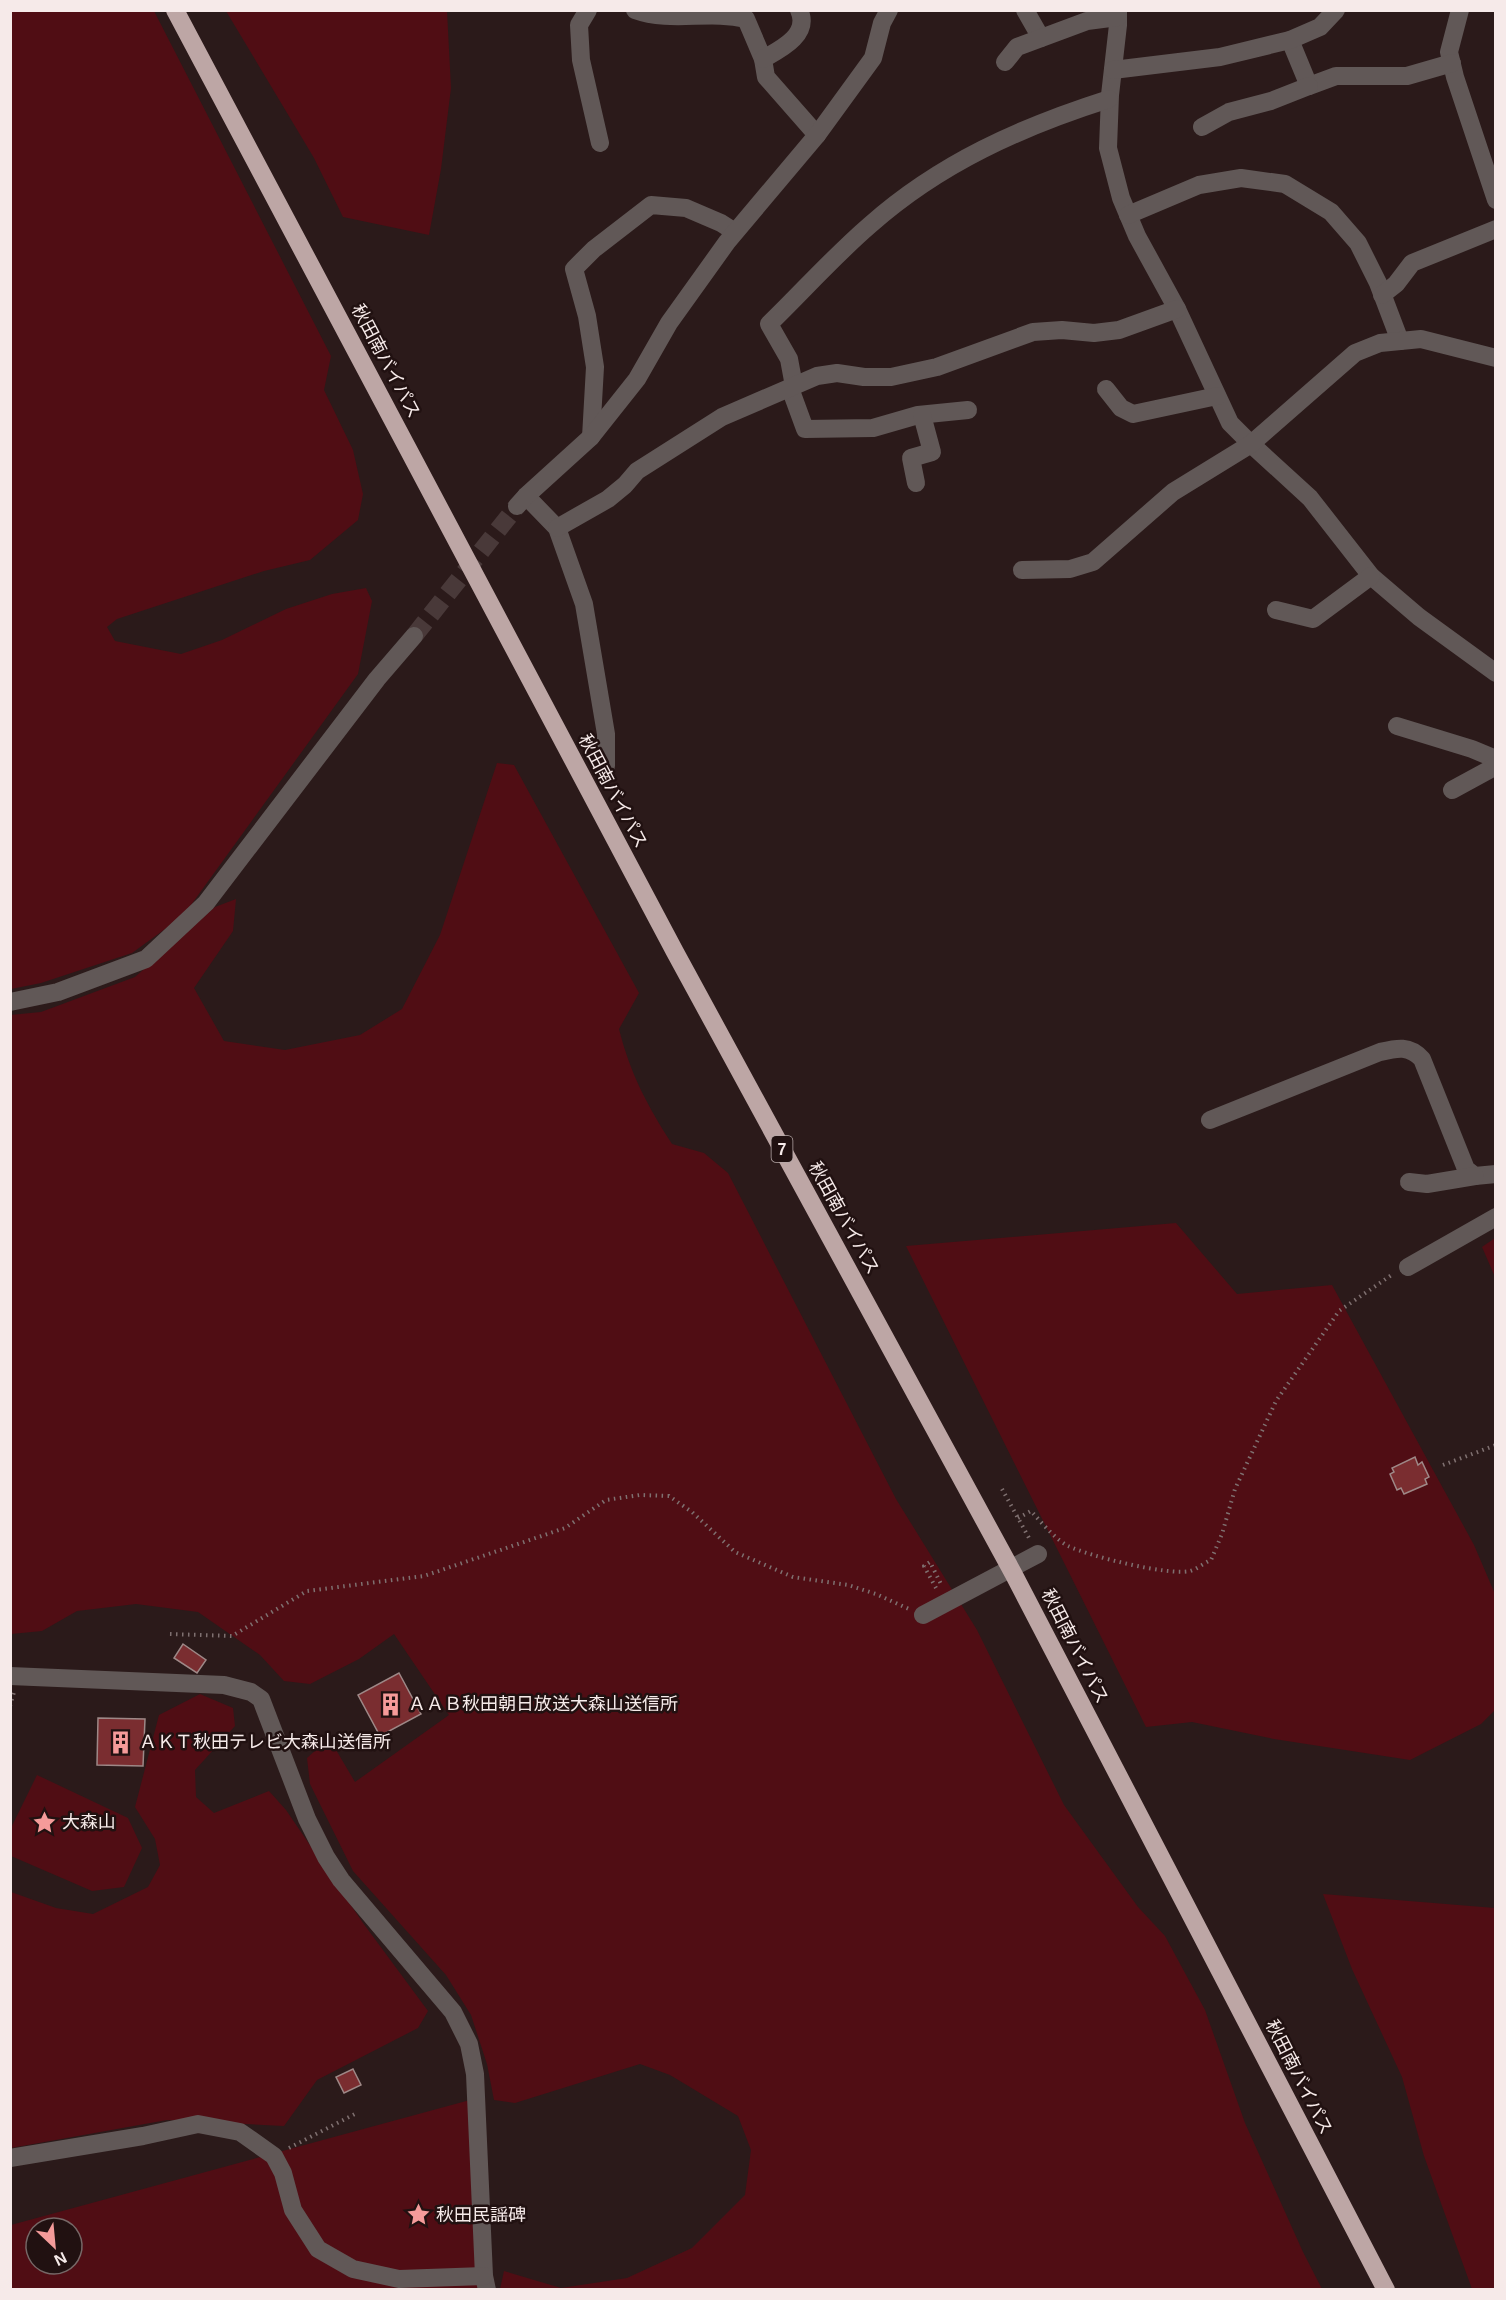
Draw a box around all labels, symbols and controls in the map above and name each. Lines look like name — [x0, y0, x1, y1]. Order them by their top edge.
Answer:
street label: 秋田南バイパス — [348, 301, 424, 421]
street label: 秋田南バイパス — [575, 731, 651, 851]
road number: 7 — [772, 1136, 792, 1162]
street label: 秋田南バイパス — [805, 1158, 883, 1278]
street label: 秋田南バイパス — [1038, 1585, 1112, 1707]
building icon: ＡＡＢ秋田朝日放送大森山送信所 — [377, 1691, 403, 1717]
place label: ＡＡＢ秋田朝日放送大森山送信所 — [408, 1694, 678, 1714]
building icon: ＡＫＴ秋田テレビ大森山送信所 — [108, 1729, 134, 1755]
place label: ＡＫＴ秋田テレビ大森山送信所 — [139, 1732, 391, 1752]
place icon: 大森山 — [31, 1809, 57, 1835]
place label: 大森山 — [62, 1812, 116, 1832]
street label: 秋田南バイパス — [1262, 2016, 1336, 2138]
place icon: 秋田民謡碑 — [405, 2202, 431, 2228]
place label: 秋田民謡碑 — [436, 2205, 526, 2225]
north arrow — [24, 2216, 84, 2276]
text: N — [51, 2249, 69, 2269]

